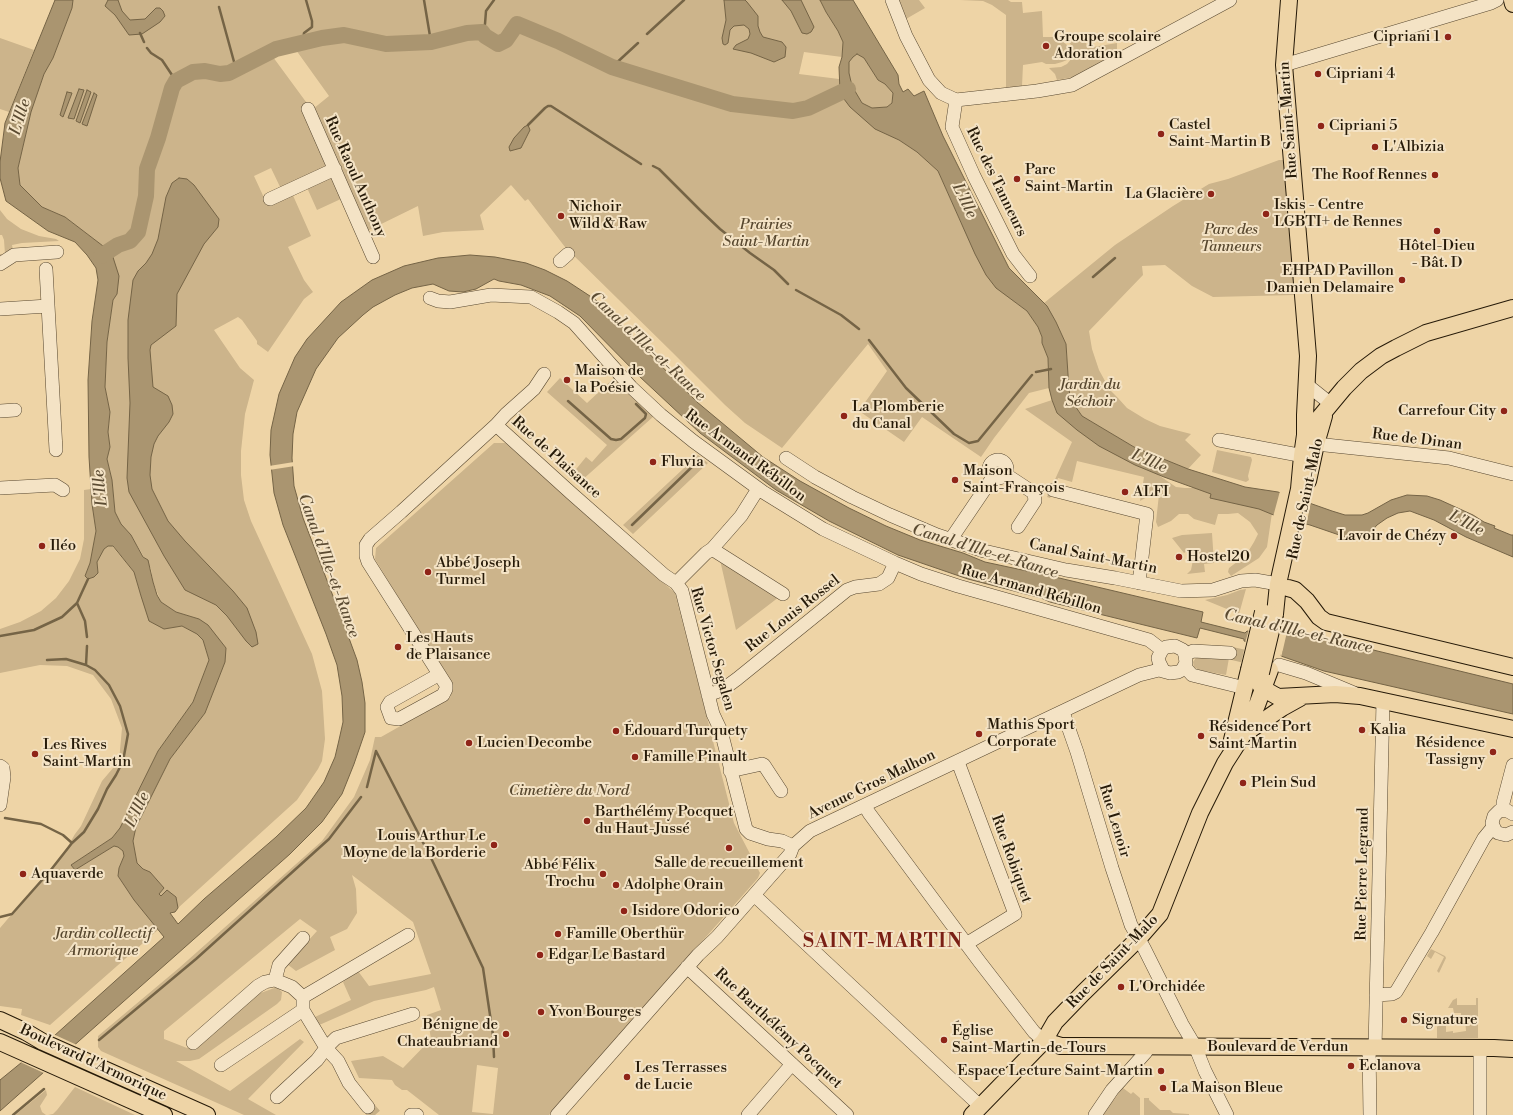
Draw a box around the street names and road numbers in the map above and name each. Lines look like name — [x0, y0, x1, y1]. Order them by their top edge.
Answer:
street label: Rue Saint-Martin — [1276, 61, 1302, 179]
street label: Rue Raoul Anthony — [320, 114, 390, 240]
street label: Rue des Tanneurs — [962, 124, 1030, 240]
street label: Rue Armand Rébillon — [681, 406, 809, 506]
street label: Rue de Plaisance — [508, 413, 604, 503]
street label: Rue de Dinan — [1371, 426, 1463, 454]
street label: Rue de Saint-Malo — [1284, 437, 1328, 561]
street label: Canal Saint-Martin — [1027, 536, 1159, 578]
street label: Rue Armand Rébillon — [959, 561, 1103, 619]
street label: Rue Louis Rossel — [742, 572, 844, 656]
street label: Rue Victor Segalen — [686, 585, 738, 713]
street label: Avenue Gros Malhon — [805, 746, 939, 824]
street label: Rue Lenoir — [1094, 782, 1134, 860]
street label: Rue Pierre Legrand — [1353, 807, 1373, 941]
street label: Rue Robiquet — [987, 812, 1035, 906]
street label: Rue de Saint-Malo — [1064, 911, 1162, 1013]
street label: Rue Barthélémy Pocquet — [710, 965, 846, 1093]
street label: Boulevard d'Armorique — [17, 1021, 169, 1105]
street label: Boulevard de Verdun — [1207, 1038, 1349, 1056]

